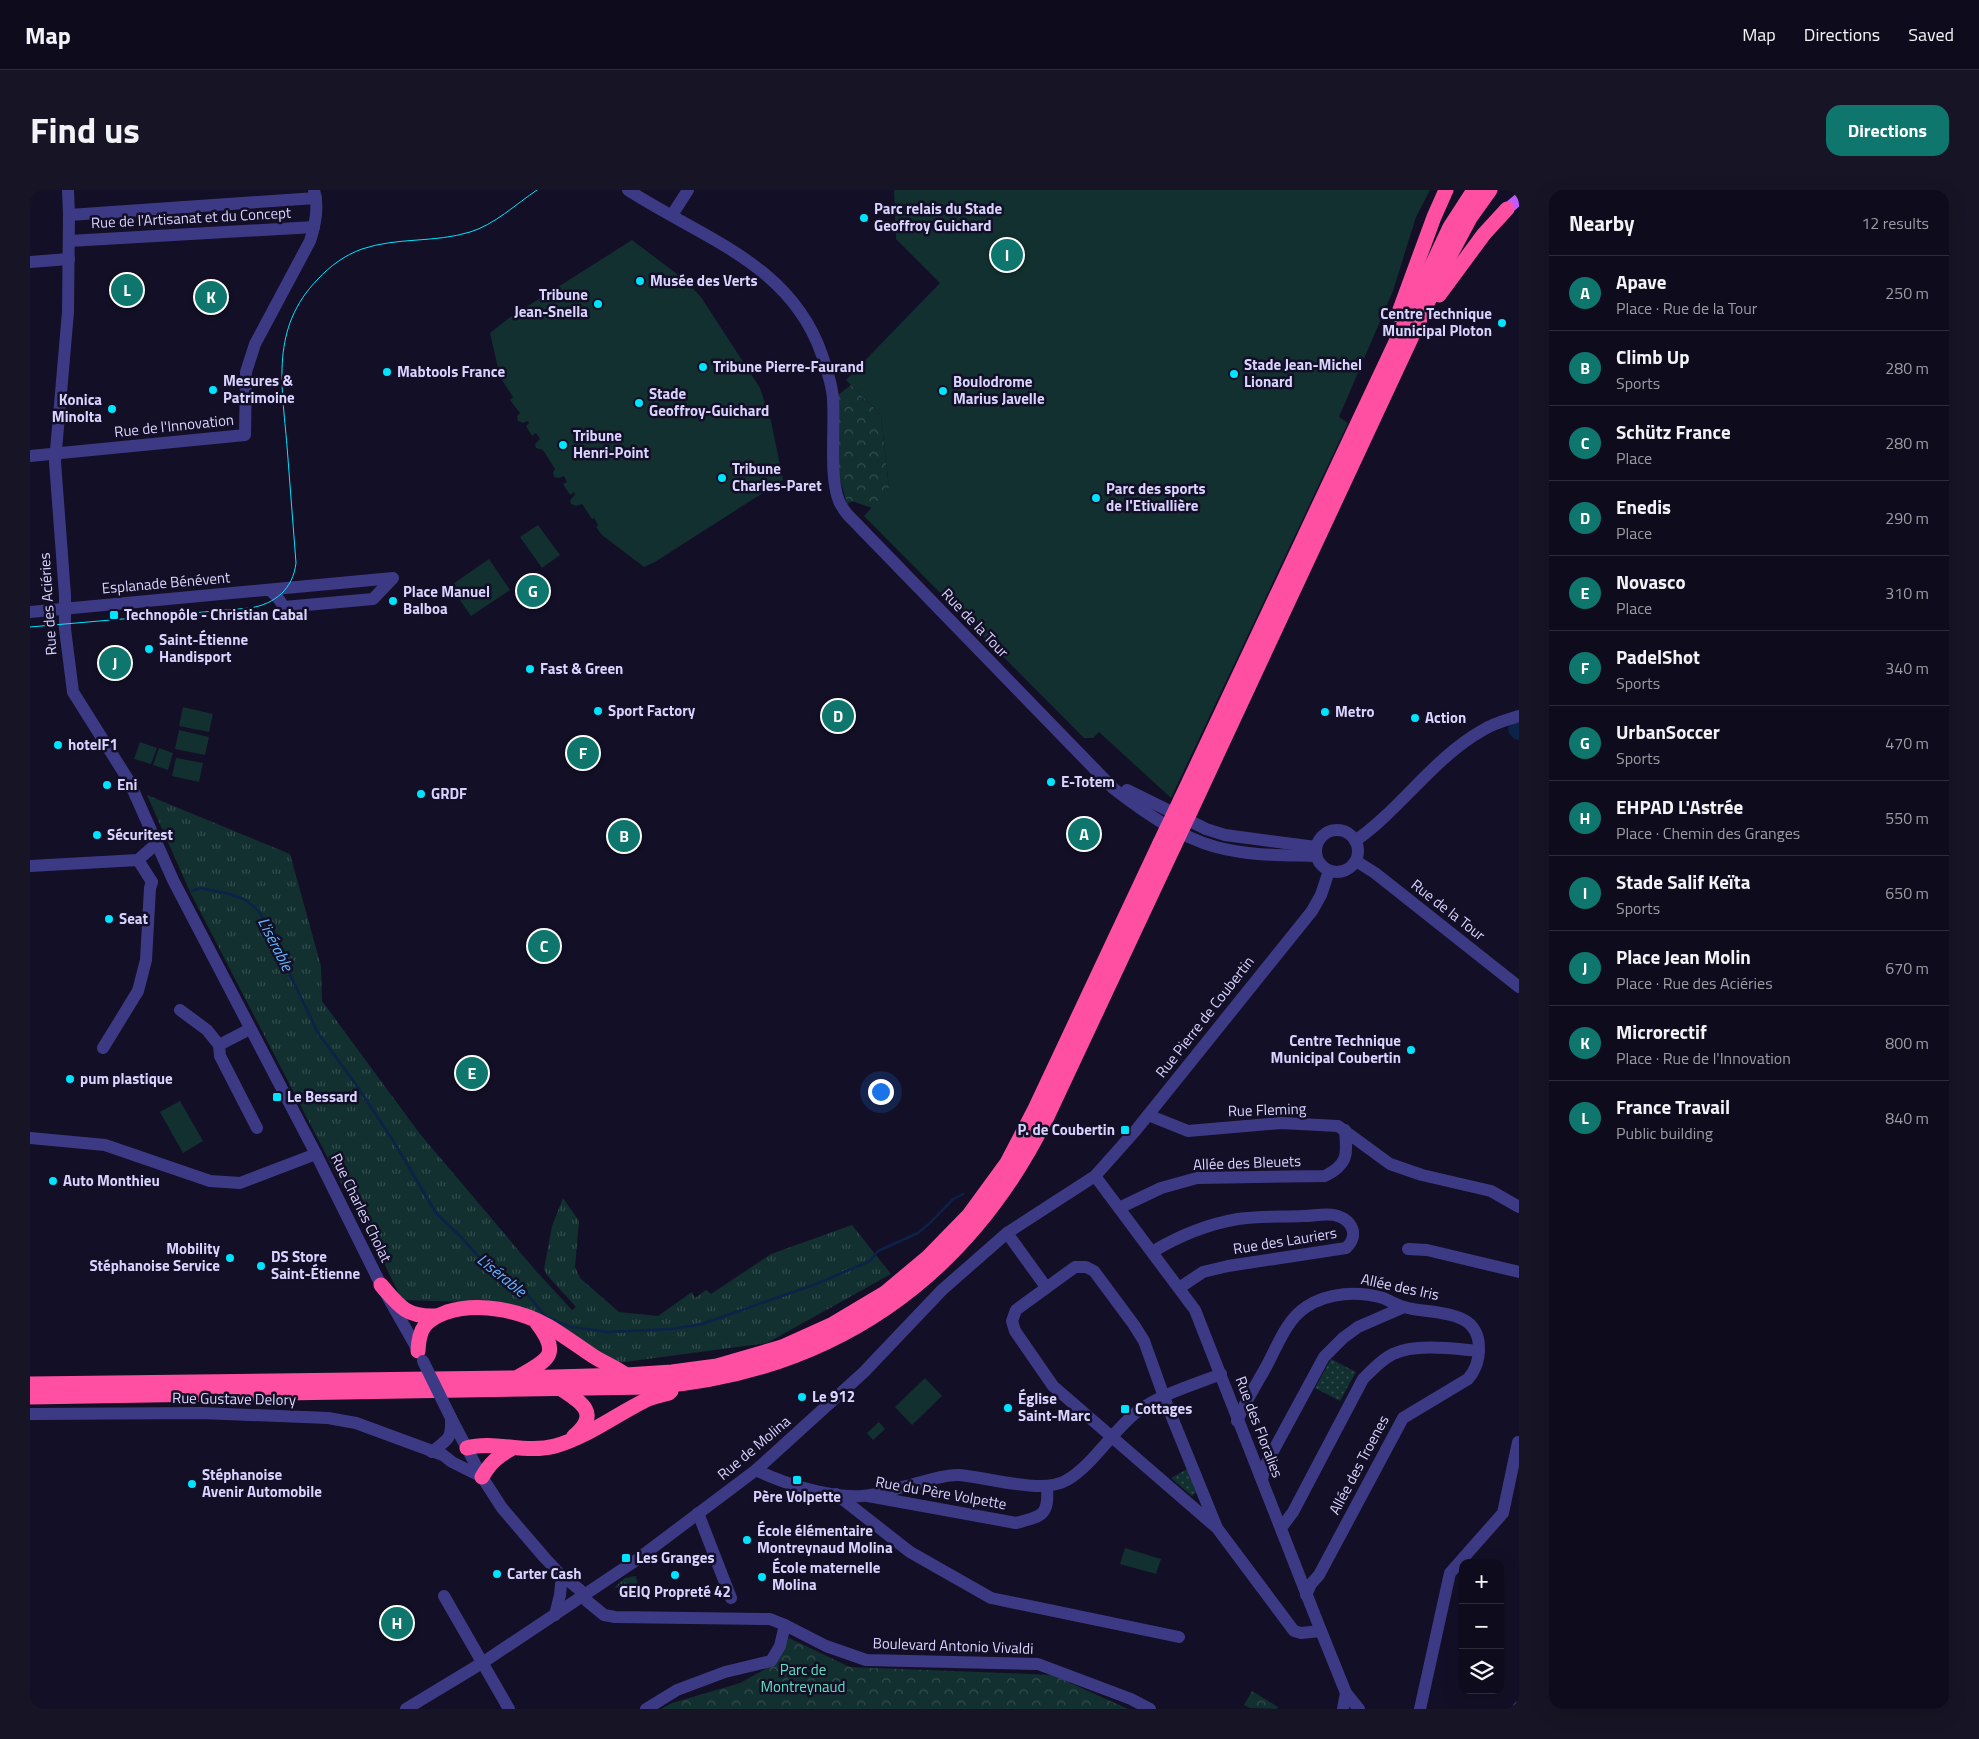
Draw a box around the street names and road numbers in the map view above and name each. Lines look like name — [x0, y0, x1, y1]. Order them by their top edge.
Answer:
street label: Rue de l'Artisanat et du Concept — [90, 201, 292, 234]
street label: Rue de l'Innovation — [113, 408, 235, 443]
street label: Rue des Aciéries — [32, 552, 63, 656]
street label: Esplanade Bénévent — [101, 565, 232, 600]
street label: Rue de la Tour — [936, 583, 1014, 663]
street label: Rue de la Tour — [1406, 873, 1490, 946]
street label: Rue Pierre de Coubertin — [1150, 951, 1259, 1082]
street label: Rue Fleming — [1227, 1097, 1307, 1122]
street label: Rue Charles Cholat — [325, 1149, 398, 1267]
street label: Allée des Bleuets — [1193, 1149, 1301, 1176]
street label: Rue des Lauriers — [1231, 1221, 1338, 1260]
street label: Allée des Iris — [1359, 1267, 1441, 1306]
street label: Rue des Floralies — [1230, 1373, 1289, 1481]
street label: Rue Gustave Delory — [172, 1386, 296, 1411]
street label: Rue de Molina — [712, 1410, 796, 1485]
street label: Allée des Troenes — [1323, 1411, 1395, 1519]
street label: Rue du Père Volpette — [874, 1470, 1008, 1515]
street label: Boulevard Antonio Vivaldi — [872, 1631, 1034, 1660]

